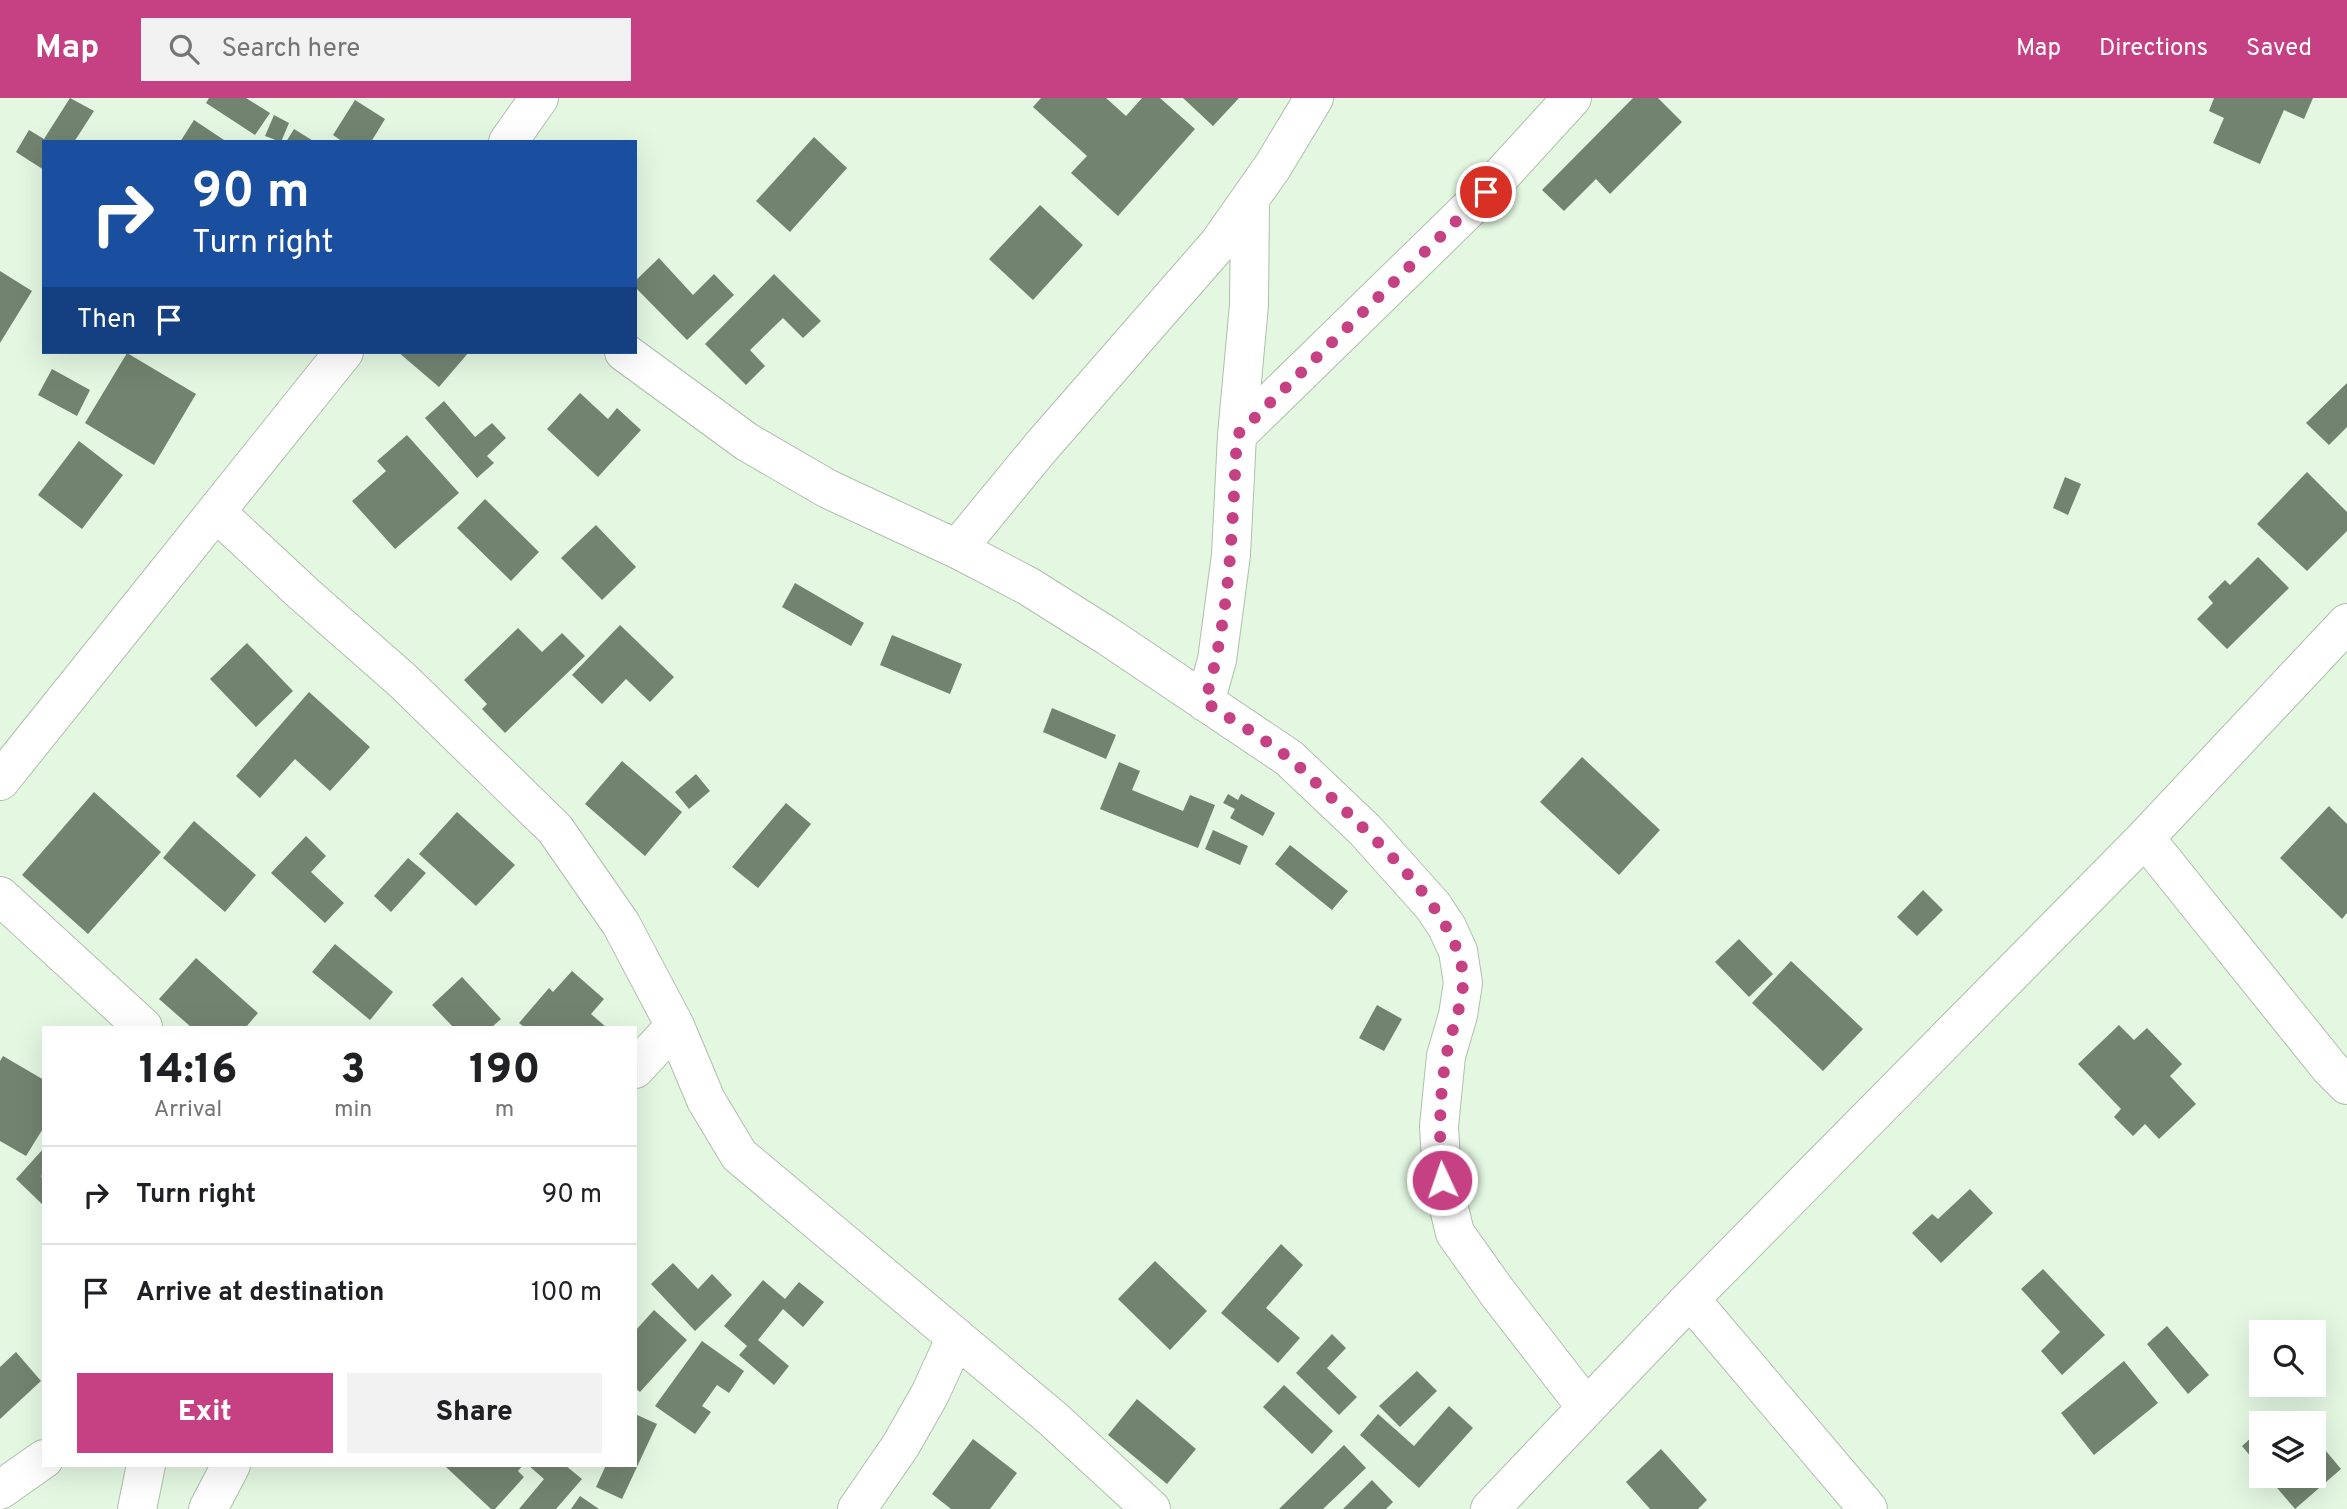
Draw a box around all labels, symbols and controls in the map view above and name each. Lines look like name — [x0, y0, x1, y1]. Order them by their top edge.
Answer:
search box — [141, 18, 631, 81]
text: Map — [35, 28, 99, 70]
icon: search — [165, 30, 203, 68]
text: Search here — [221, 33, 360, 66]
text: Map — [2016, 34, 2061, 64]
text: Directions — [2099, 34, 2208, 64]
text: Saved — [2246, 34, 2312, 64]
pin — [1456, 162, 1516, 222]
text: 90 m — [192, 163, 310, 225]
icon: right — [77, 168, 168, 259]
icon: arrive — [1467, 173, 1505, 211]
text: Turn right — [192, 224, 334, 264]
icon: arrive — [150, 301, 188, 339]
text: Then — [77, 304, 136, 337]
text: 14:16 — [139, 1045, 237, 1098]
text: 3 — [340, 1045, 366, 1098]
text: 190 — [469, 1045, 540, 1098]
text: Arrival — [154, 1096, 222, 1125]
text: min — [334, 1096, 372, 1125]
text: m — [495, 1096, 514, 1125]
position arrow — [1405, 1143, 1479, 1217]
icon: right — [77, 1176, 115, 1214]
text: Turn right — [136, 1179, 256, 1212]
text: 90 m — [542, 1179, 602, 1212]
icon: arrive — [77, 1274, 115, 1312]
text: Arrive at destination — [136, 1277, 384, 1310]
text: 100 m — [531, 1277, 602, 1310]
map controls — [2249, 1320, 2326, 1488]
button: search — [2249, 1320, 2326, 1397]
button: Exit — [77, 1373, 333, 1453]
button: Share — [347, 1373, 602, 1453]
button: layers — [2249, 1411, 2326, 1488]

